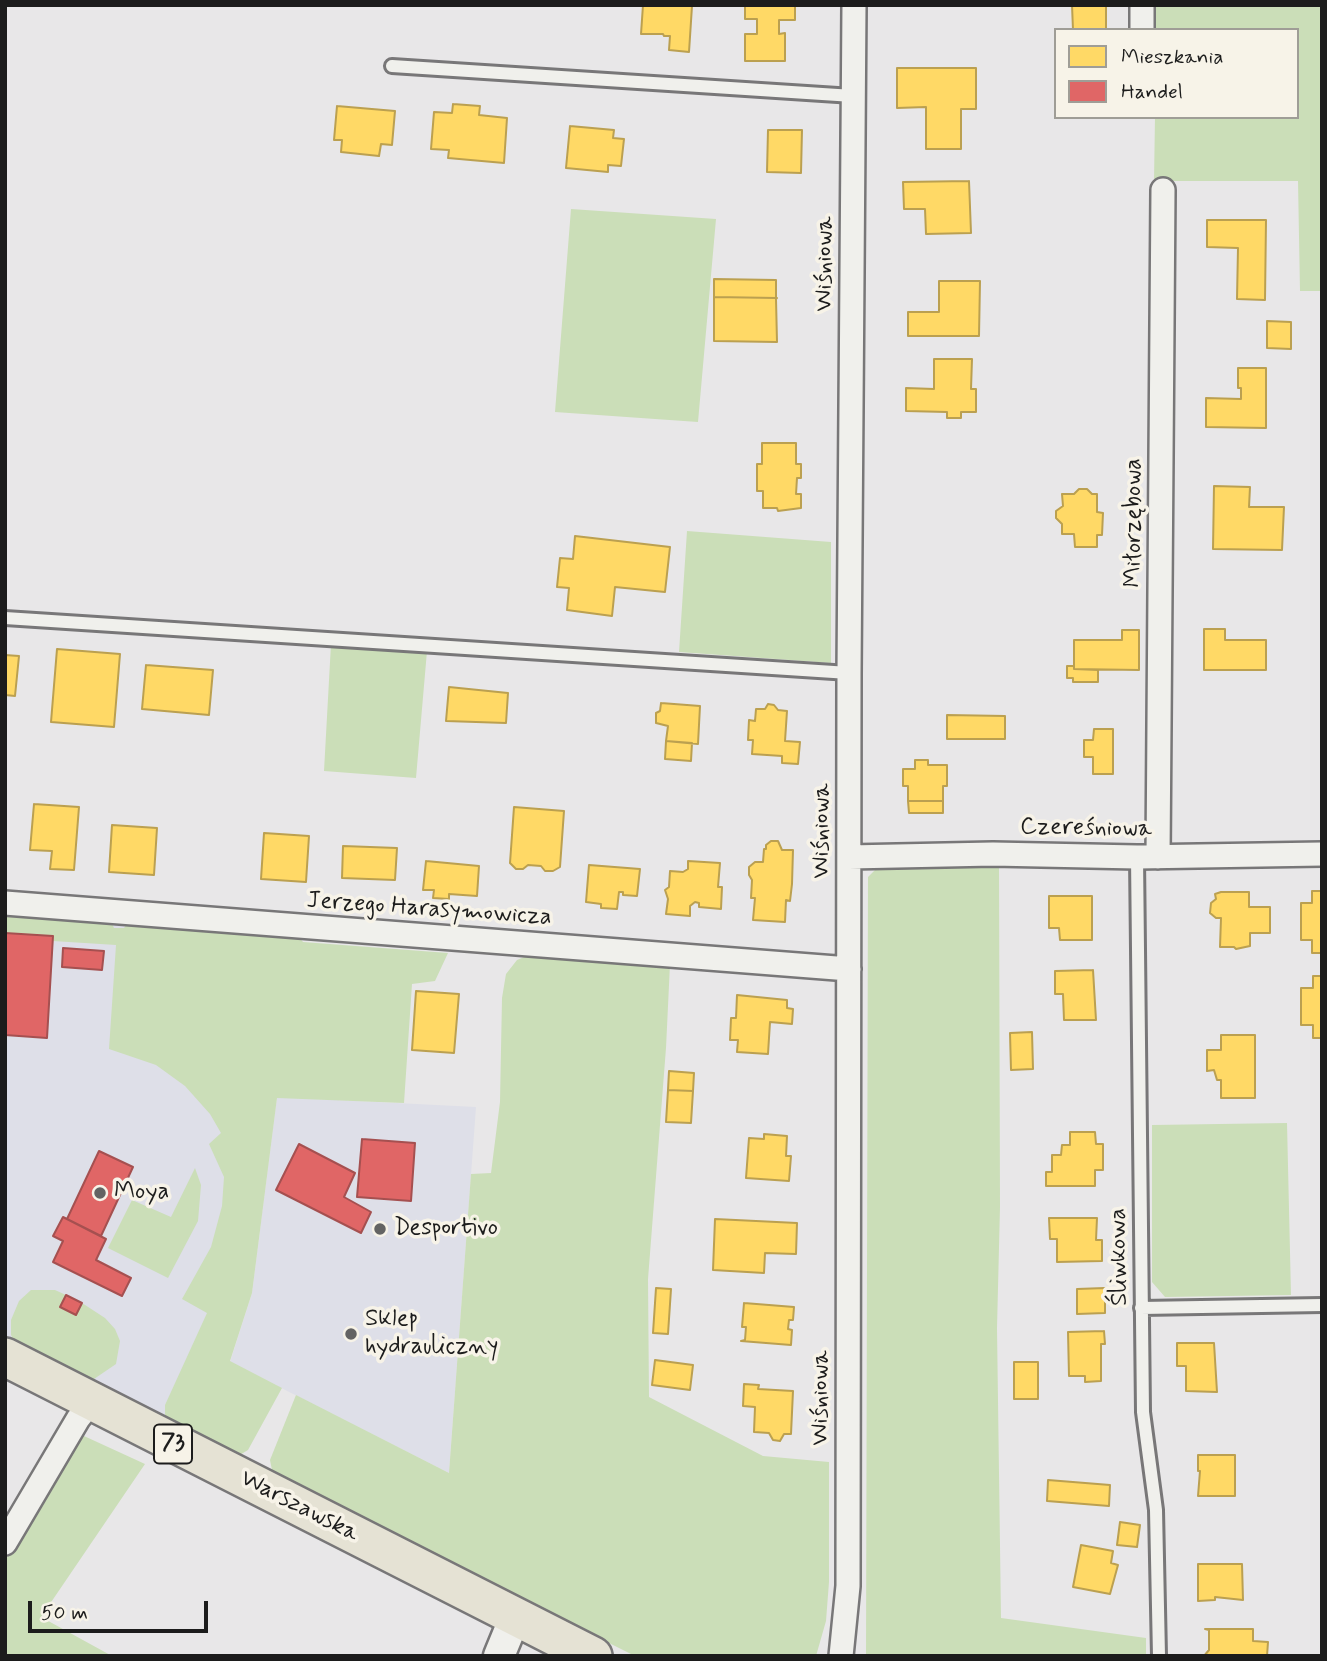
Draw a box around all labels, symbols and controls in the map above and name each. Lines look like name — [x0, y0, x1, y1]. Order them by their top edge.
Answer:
legend — [1054, 28, 1299, 119]
text: Mieszkania — [1121, 43, 1224, 71]
text: Handel — [1121, 78, 1183, 106]
street label: Wiśniowa — [812, 216, 840, 312]
street label: Miłorzębowa — [1121, 458, 1149, 588]
street label: Wiśniowa — [809, 783, 837, 879]
street label: Czereśniowa — [1020, 813, 1152, 845]
street label: Jerzego Harasymowicza — [305, 887, 553, 933]
place label: Moya — [114, 1179, 169, 1207]
marker: Moya — [92, 1185, 108, 1201]
street label: Śliwkowa — [1105, 1208, 1135, 1306]
place label: Desportivo — [394, 1215, 498, 1243]
marker: Desportivo — [372, 1221, 388, 1237]
place label: Sklep hydrauliczny — [365, 1306, 498, 1362]
marker: Sklep hydrauliczny — [343, 1326, 359, 1342]
street label: Wiśniowa — [808, 1350, 836, 1446]
road number: 73 — [154, 1424, 192, 1464]
street label: Warszawska — [235, 1465, 363, 1549]
scale bar — [32, 1588, 212, 1632]
text: 50 m — [41, 1599, 88, 1627]

